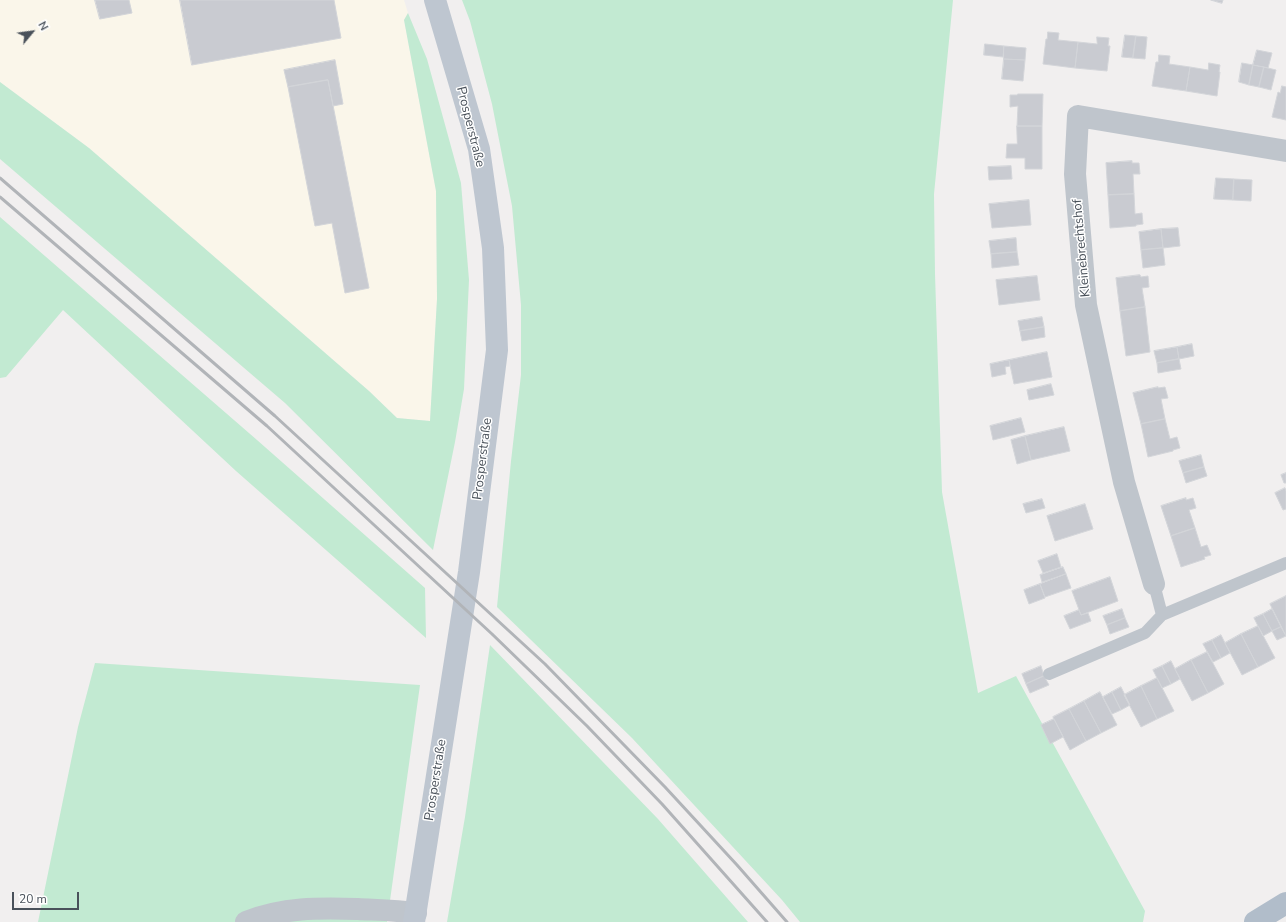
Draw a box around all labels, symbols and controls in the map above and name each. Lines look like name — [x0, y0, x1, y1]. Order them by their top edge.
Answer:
north arrow — [12, 12, 52, 52]
text: N — [34, 19, 51, 33]
street label: Prosperstraße — [452, 85, 488, 169]
street label: Kleinebrechtshof — [1070, 198, 1094, 298]
street label: Prosperstraße — [470, 417, 496, 501]
street label: Prosperstraße — [422, 738, 450, 822]
scale bar — [14, 884, 81, 910]
text: 20 m — [19, 891, 47, 907]

